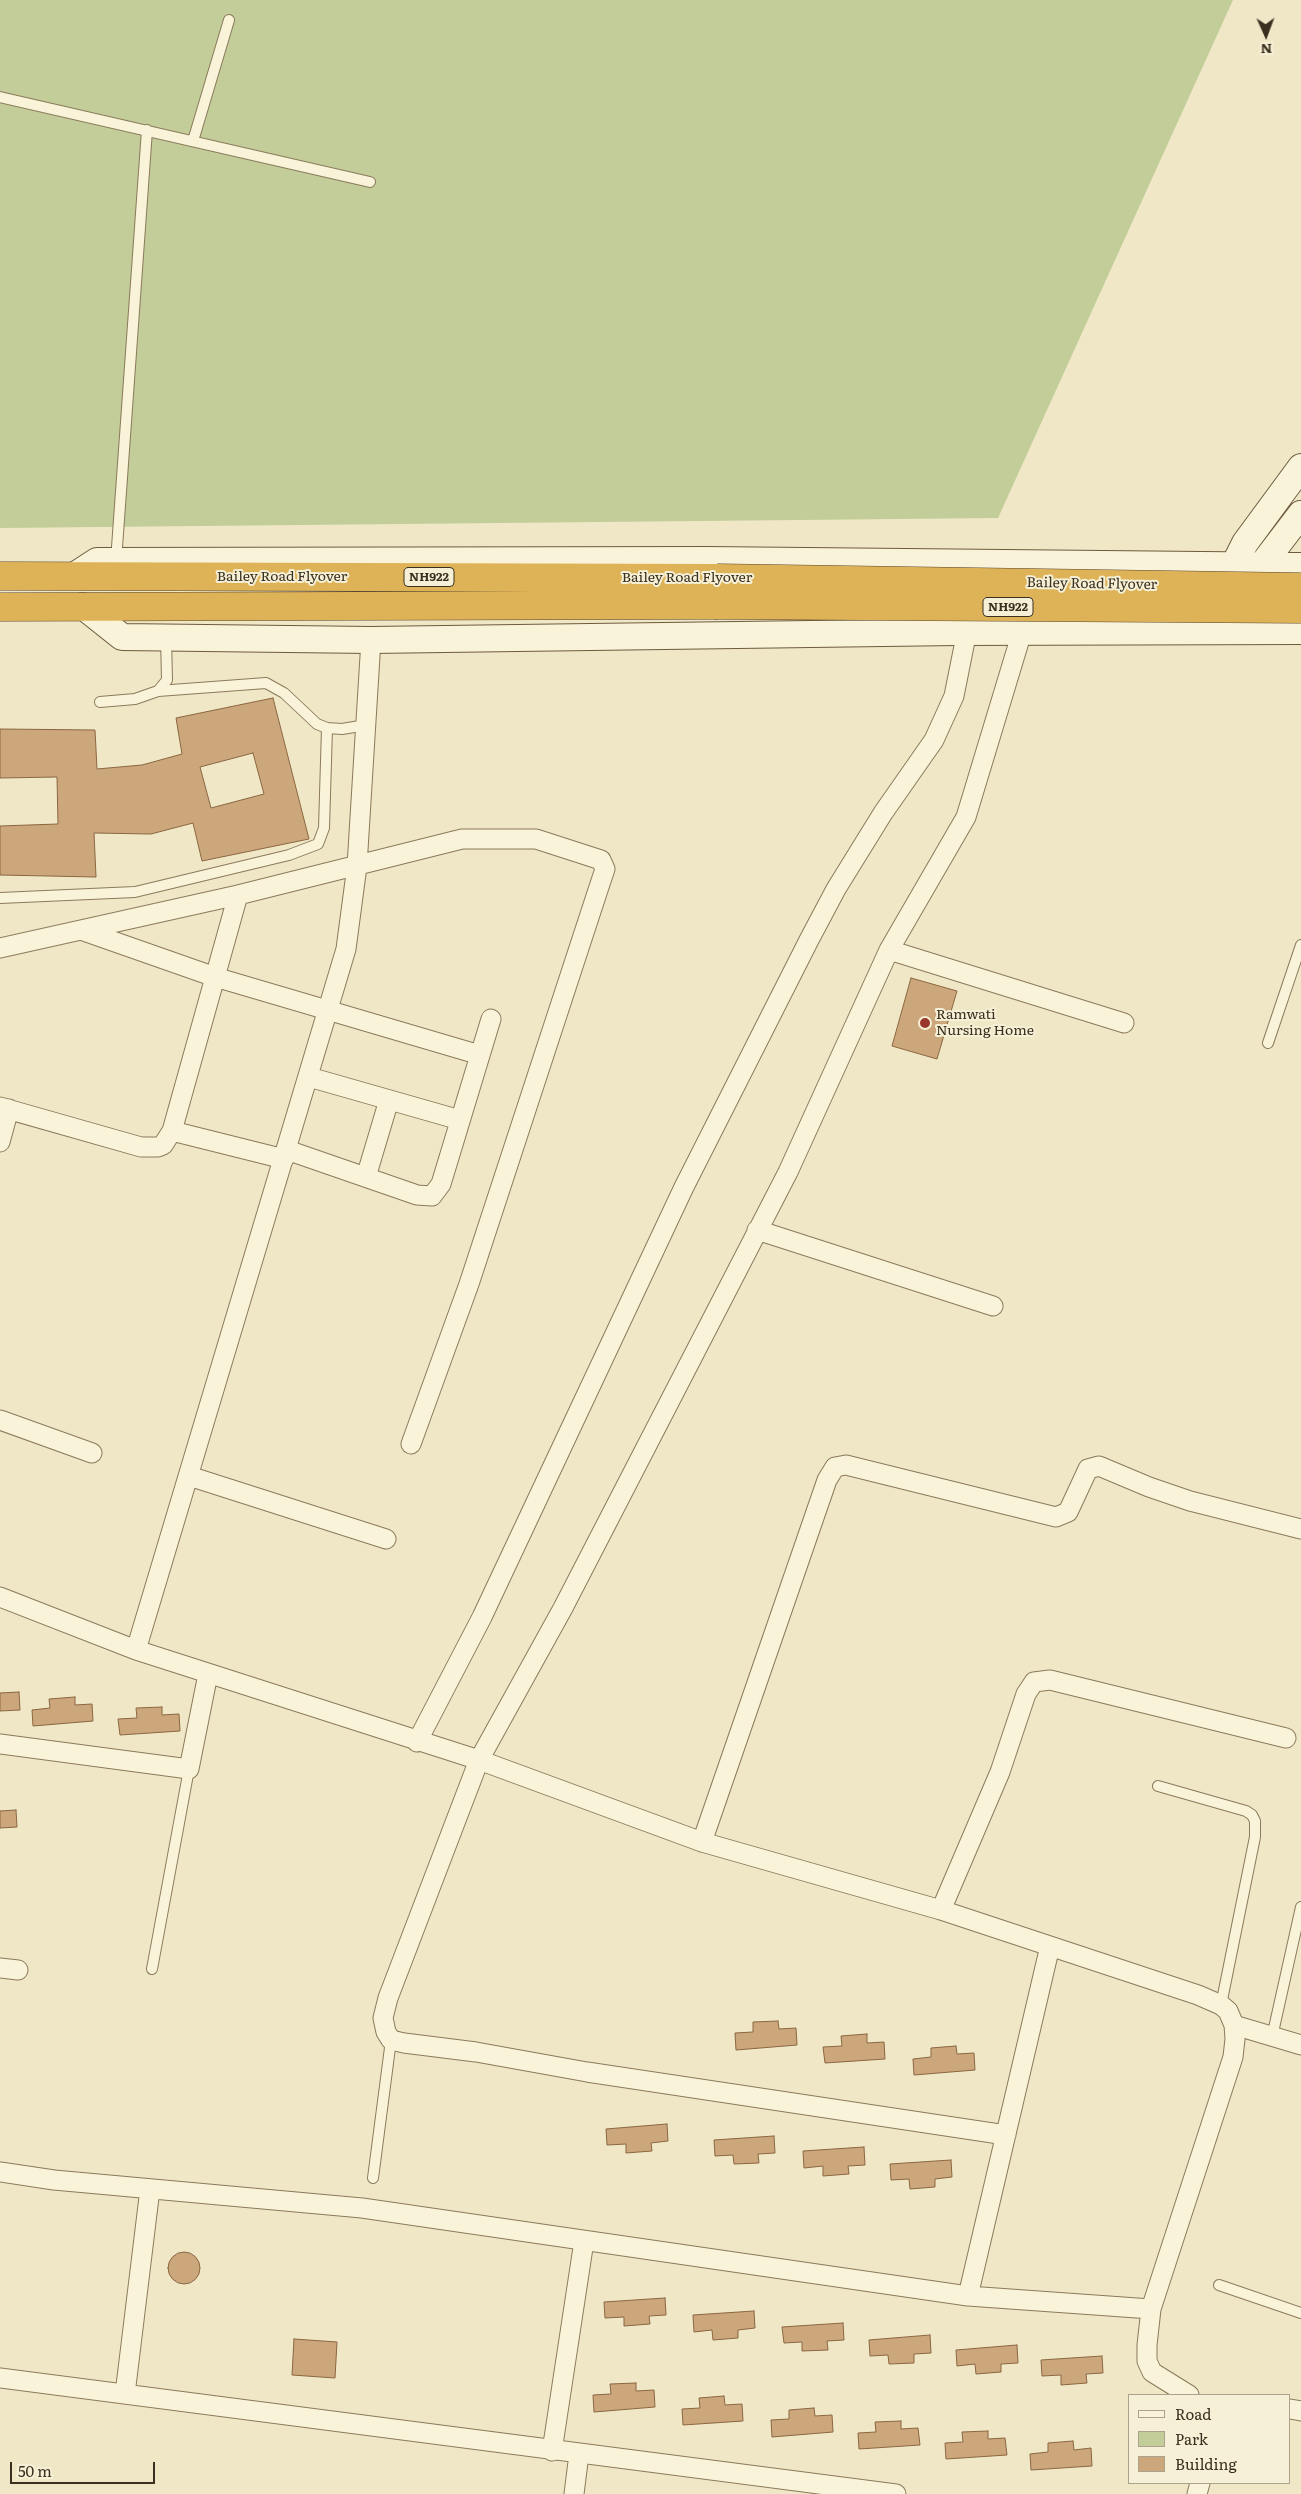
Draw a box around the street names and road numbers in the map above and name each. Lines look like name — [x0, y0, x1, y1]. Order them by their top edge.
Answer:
road number: NH922 — [404, 568, 454, 586]
street label: Bailey Road Flyover — [217, 569, 347, 585]
street label: Bailey Road Flyover — [622, 570, 752, 586]
street label: Bailey Road Flyover — [1027, 574, 1157, 594]
road number: NH922 — [983, 598, 1033, 616]

